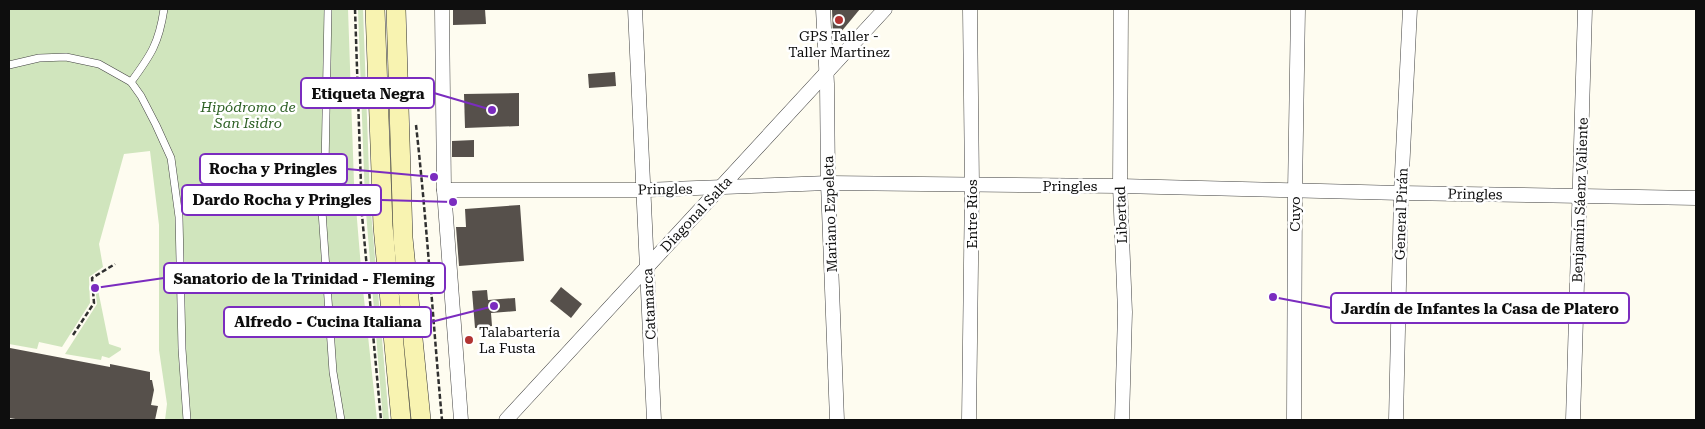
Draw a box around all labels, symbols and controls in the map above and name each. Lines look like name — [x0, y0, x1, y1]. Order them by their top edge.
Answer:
marker: GPS Taller - Taller Martinez — [833, 14, 845, 26]
place label: GPS Taller - Taller Martinez — [788, 28, 890, 60]
callout: Etiqueta Negra — [301, 78, 434, 108]
text: Etiqueta Negra — [311, 85, 425, 103]
park label: Hipódromo de San Isidro — [199, 99, 296, 131]
street label: Benjamín Sáenz Valiente — [1569, 117, 1591, 283]
callout: Rocha y Pringles — [200, 154, 347, 184]
street label: Mariano Ezpeleta — [820, 155, 840, 273]
text: Rocha y Pringles — [209, 160, 337, 178]
street label: General Pirán — [1391, 168, 1411, 260]
street label: Diagonal Salta — [657, 173, 735, 255]
street label: Pringles — [1043, 178, 1098, 194]
street label: Entre Ríos — [964, 179, 980, 249]
street label: Pringles — [637, 181, 693, 197]
callout: Dardo Rocha y Pringles — [182, 185, 381, 215]
street label: Libertad — [1112, 186, 1130, 244]
street label: Pringles — [1447, 186, 1503, 202]
text: Dardo Rocha y Pringles — [193, 191, 372, 209]
street label: Cuyo — [1287, 196, 1303, 232]
callout: Sanatorio de la Trinidad - Fleming — [164, 263, 445, 293]
street label: Catamarca — [639, 267, 659, 340]
text: Sanatorio de la Trinidad - Fleming — [173, 270, 435, 288]
callout: Jardín de Infantes la Casa de Platero — [1331, 293, 1629, 323]
text: Jardín de Infantes la Casa de Platero — [1341, 300, 1619, 318]
callout: Alfredo - Cucina Italiana — [224, 307, 431, 337]
text: Alfredo - Cucina Italiana — [234, 313, 422, 331]
place label: Talabartería La Fusta — [479, 324, 560, 356]
marker: Talabartería La Fusta — [463, 334, 475, 346]

